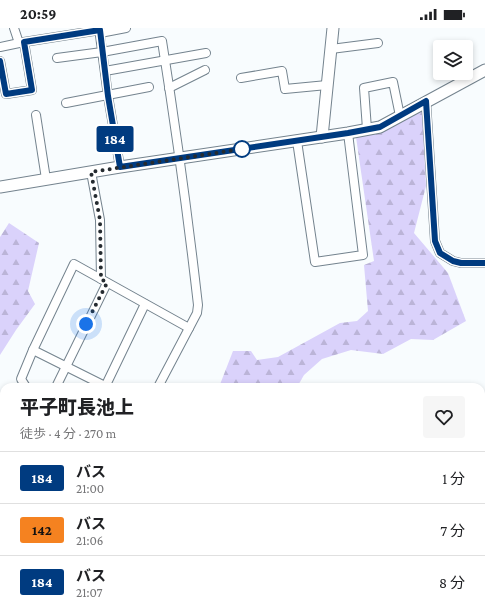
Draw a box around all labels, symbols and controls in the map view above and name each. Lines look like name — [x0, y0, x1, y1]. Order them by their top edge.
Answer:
text: 20:59 — [20, 6, 56, 22]
map controls — [433, 40, 473, 80]
button: layers — [433, 40, 473, 80]
line badge: 184 — [92, 126, 138, 152]
text: 184 — [105, 131, 125, 147]
unlabelled marker — [233, 140, 251, 158]
your location — [76, 314, 96, 334]
button: heart — [423, 396, 465, 438]
text: 平子町長池上 — [20, 397, 134, 418]
text: 徒歩 · 4 分 · 270 m — [20, 426, 116, 441]
text: バス — [76, 464, 106, 480]
text: 184 — [32, 470, 52, 486]
text: 1 分 — [442, 471, 465, 487]
text: 21:00 — [76, 481, 104, 496]
text: バス — [76, 516, 106, 532]
text: 142 — [32, 522, 52, 538]
text: 7 分 — [440, 523, 465, 539]
text: 21:06 — [76, 533, 103, 548]
text: バス — [76, 568, 106, 584]
text: 184 — [32, 574, 52, 590]
text: 8 分 — [439, 575, 465, 591]
text: 21:07 — [76, 585, 103, 600]

